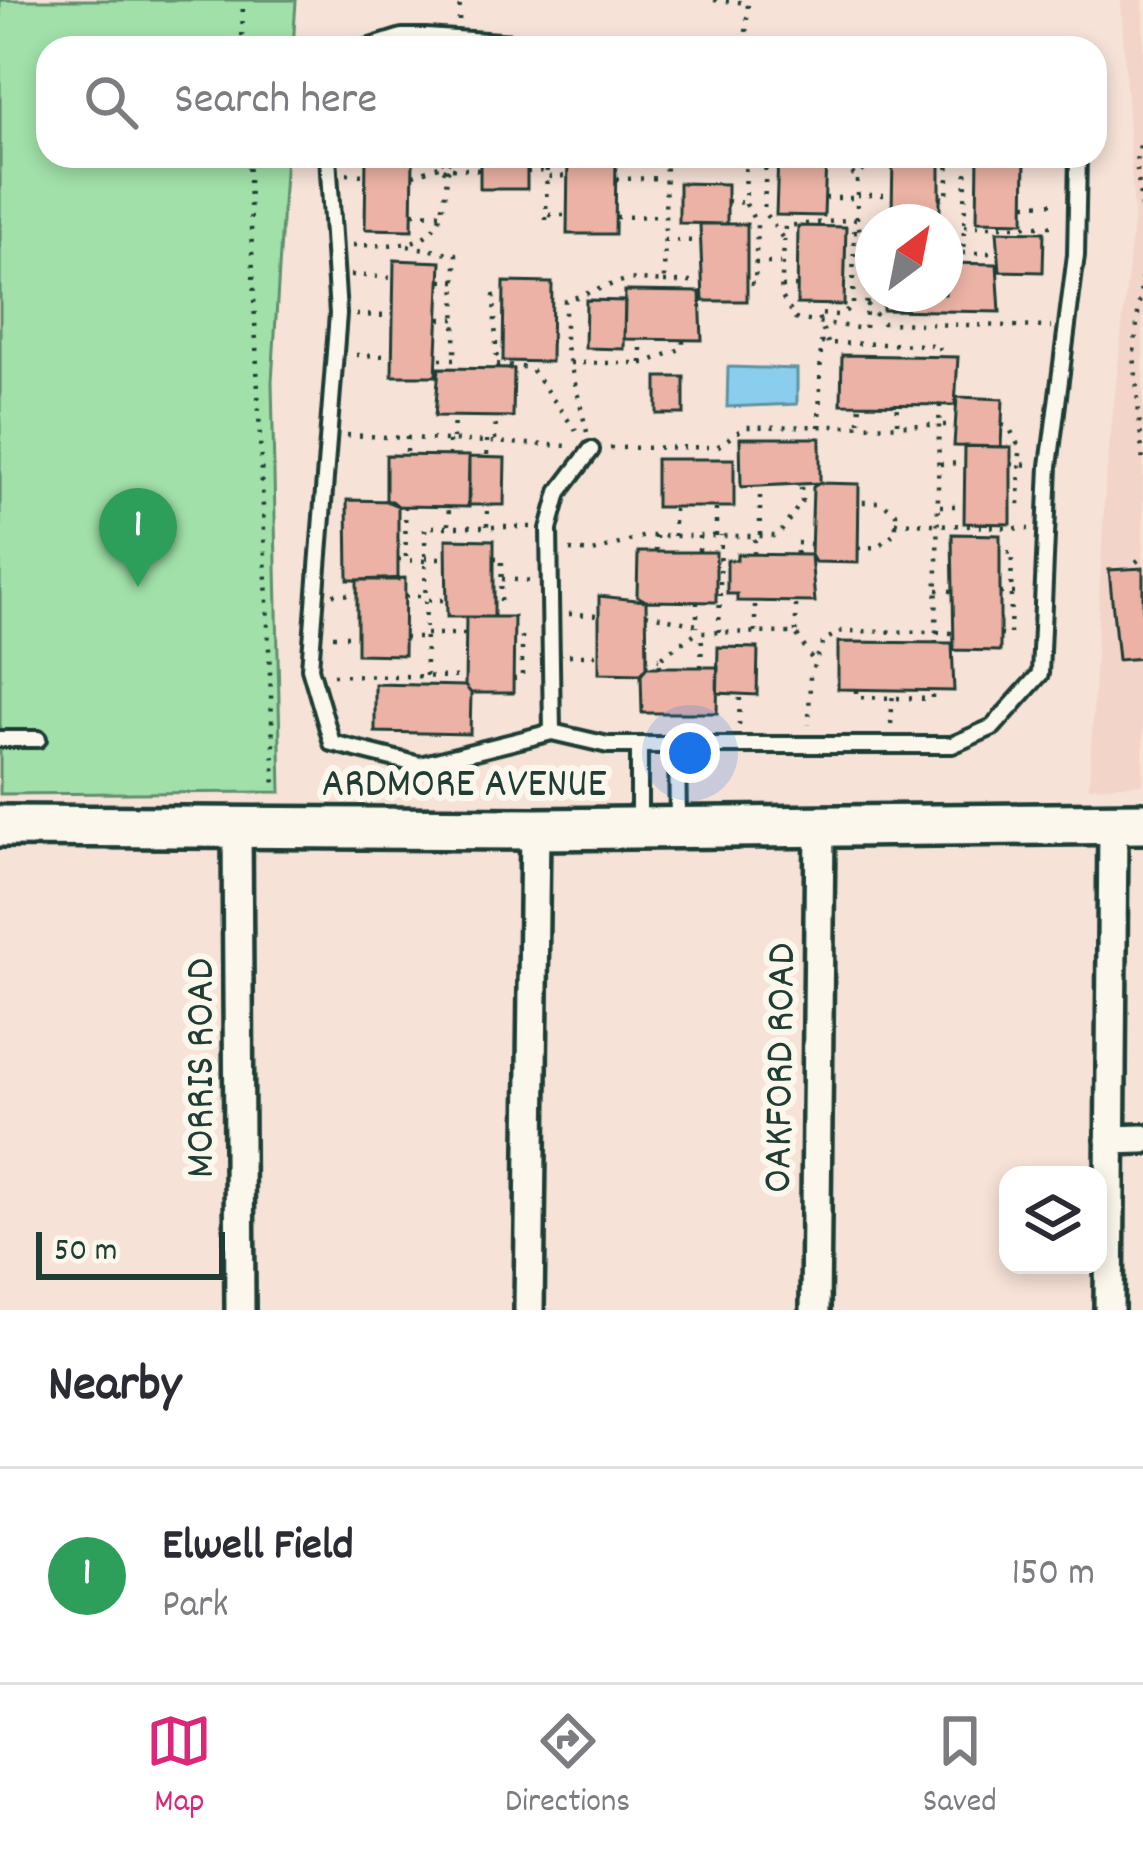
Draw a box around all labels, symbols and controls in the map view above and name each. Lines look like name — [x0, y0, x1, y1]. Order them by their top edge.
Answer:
search box — [36, 36, 1107, 168]
icon: search — [78, 69, 144, 135]
text: Search here — [174, 70, 377, 134]
north arrow — [855, 204, 963, 312]
pin: 1 — [99, 488, 177, 587]
your location — [660, 723, 720, 783]
street label: ARDMORE AVENUE — [321, 757, 607, 817]
street label: OAKFORD ROAD — [751, 943, 815, 1194]
street label: MORRIS ROAD — [174, 958, 234, 1178]
map controls — [999, 1166, 1107, 1274]
button: layers — [999, 1166, 1107, 1274]
scale bar — [36, 1226, 225, 1279]
text: 50 m — [54, 1229, 118, 1276]
text: Nearby — [48, 1352, 181, 1424]
text: Elwell Field — [162, 1516, 354, 1580]
text: 1 — [83, 1548, 91, 1603]
text: 150 m — [1011, 1548, 1095, 1603]
text: Park — [162, 1580, 228, 1635]
tab: Map — [146, 1708, 212, 1827]
tab: Directions — [505, 1708, 630, 1827]
tab: Saved — [923, 1708, 997, 1827]

